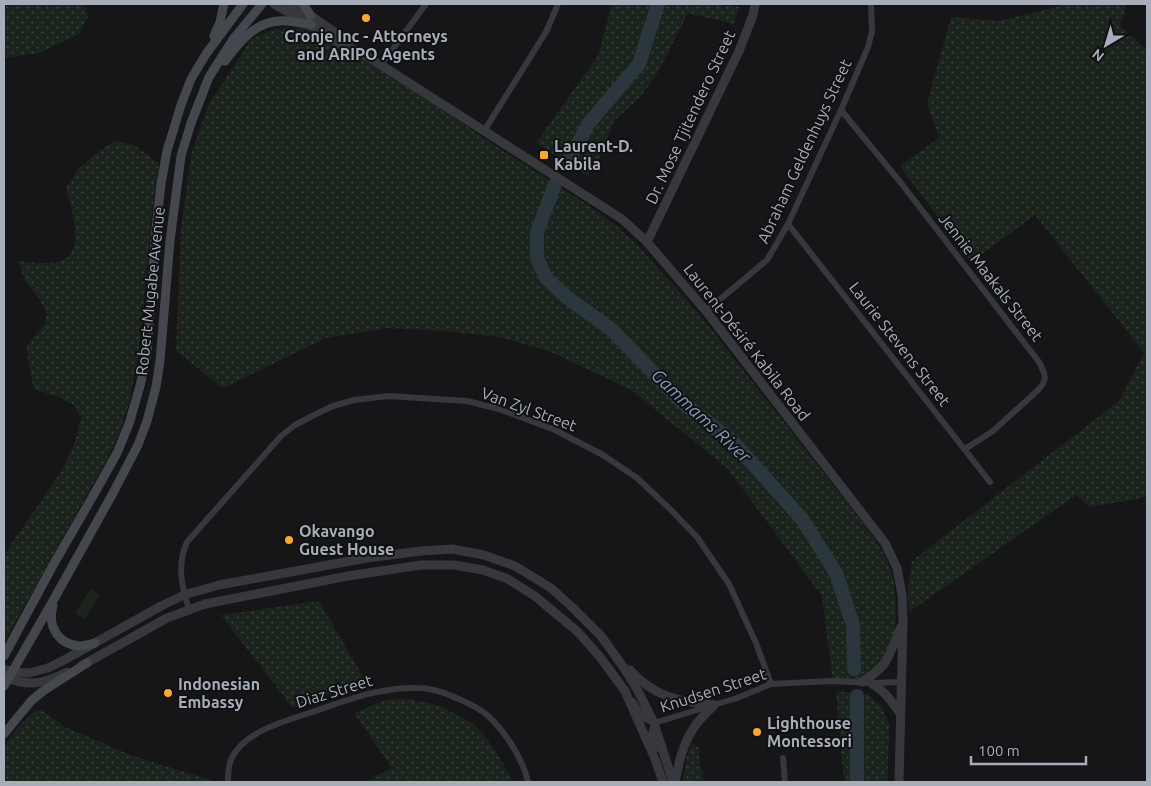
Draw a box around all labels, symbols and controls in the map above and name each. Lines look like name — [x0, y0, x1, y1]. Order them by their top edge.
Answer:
marker: Cronje Inc - Attorneys and ARIPO Agents — [360, 12, 372, 24]
north arrow — [1081, 20, 1131, 70]
place label: Cronje Inc - Attorneys and ARIPO Agents — [284, 27, 448, 63]
street label: Dr. Mose Tjitendero Street — [642, 27, 739, 207]
text: N — [1089, 46, 1107, 65]
street label: Abraham Geldenhuys Street — [753, 55, 855, 246]
place label: Laurent-D. Kabila — [554, 137, 633, 173]
marker: Laurent-D. Kabila — [538, 149, 550, 161]
street label: Robert Mugabe Avenue — [132, 206, 168, 376]
street label: Jennie Maakals Street — [935, 209, 1047, 345]
street label: Laurent-Désiré Kabila Road — [680, 260, 814, 424]
street label: Laurie Stevens Street — [846, 278, 954, 410]
water label: Gammams River — [648, 364, 756, 467]
street label: Van Zyl Street — [479, 383, 580, 435]
place label: Okavango Guest House — [299, 522, 394, 558]
marker: Okavango Guest House — [283, 534, 295, 546]
street label: Knudsen Street — [658, 664, 769, 716]
street label: Diaz Street — [294, 671, 375, 711]
place label: Indonesian Embassy — [178, 675, 260, 711]
marker: Indonesian Embassy — [162, 687, 174, 699]
place label: Lighthouse Montessori — [767, 714, 852, 750]
marker: Lighthouse Montessori — [751, 726, 763, 738]
scale bar — [971, 734, 1086, 766]
text: 100 m — [978, 742, 1020, 759]

